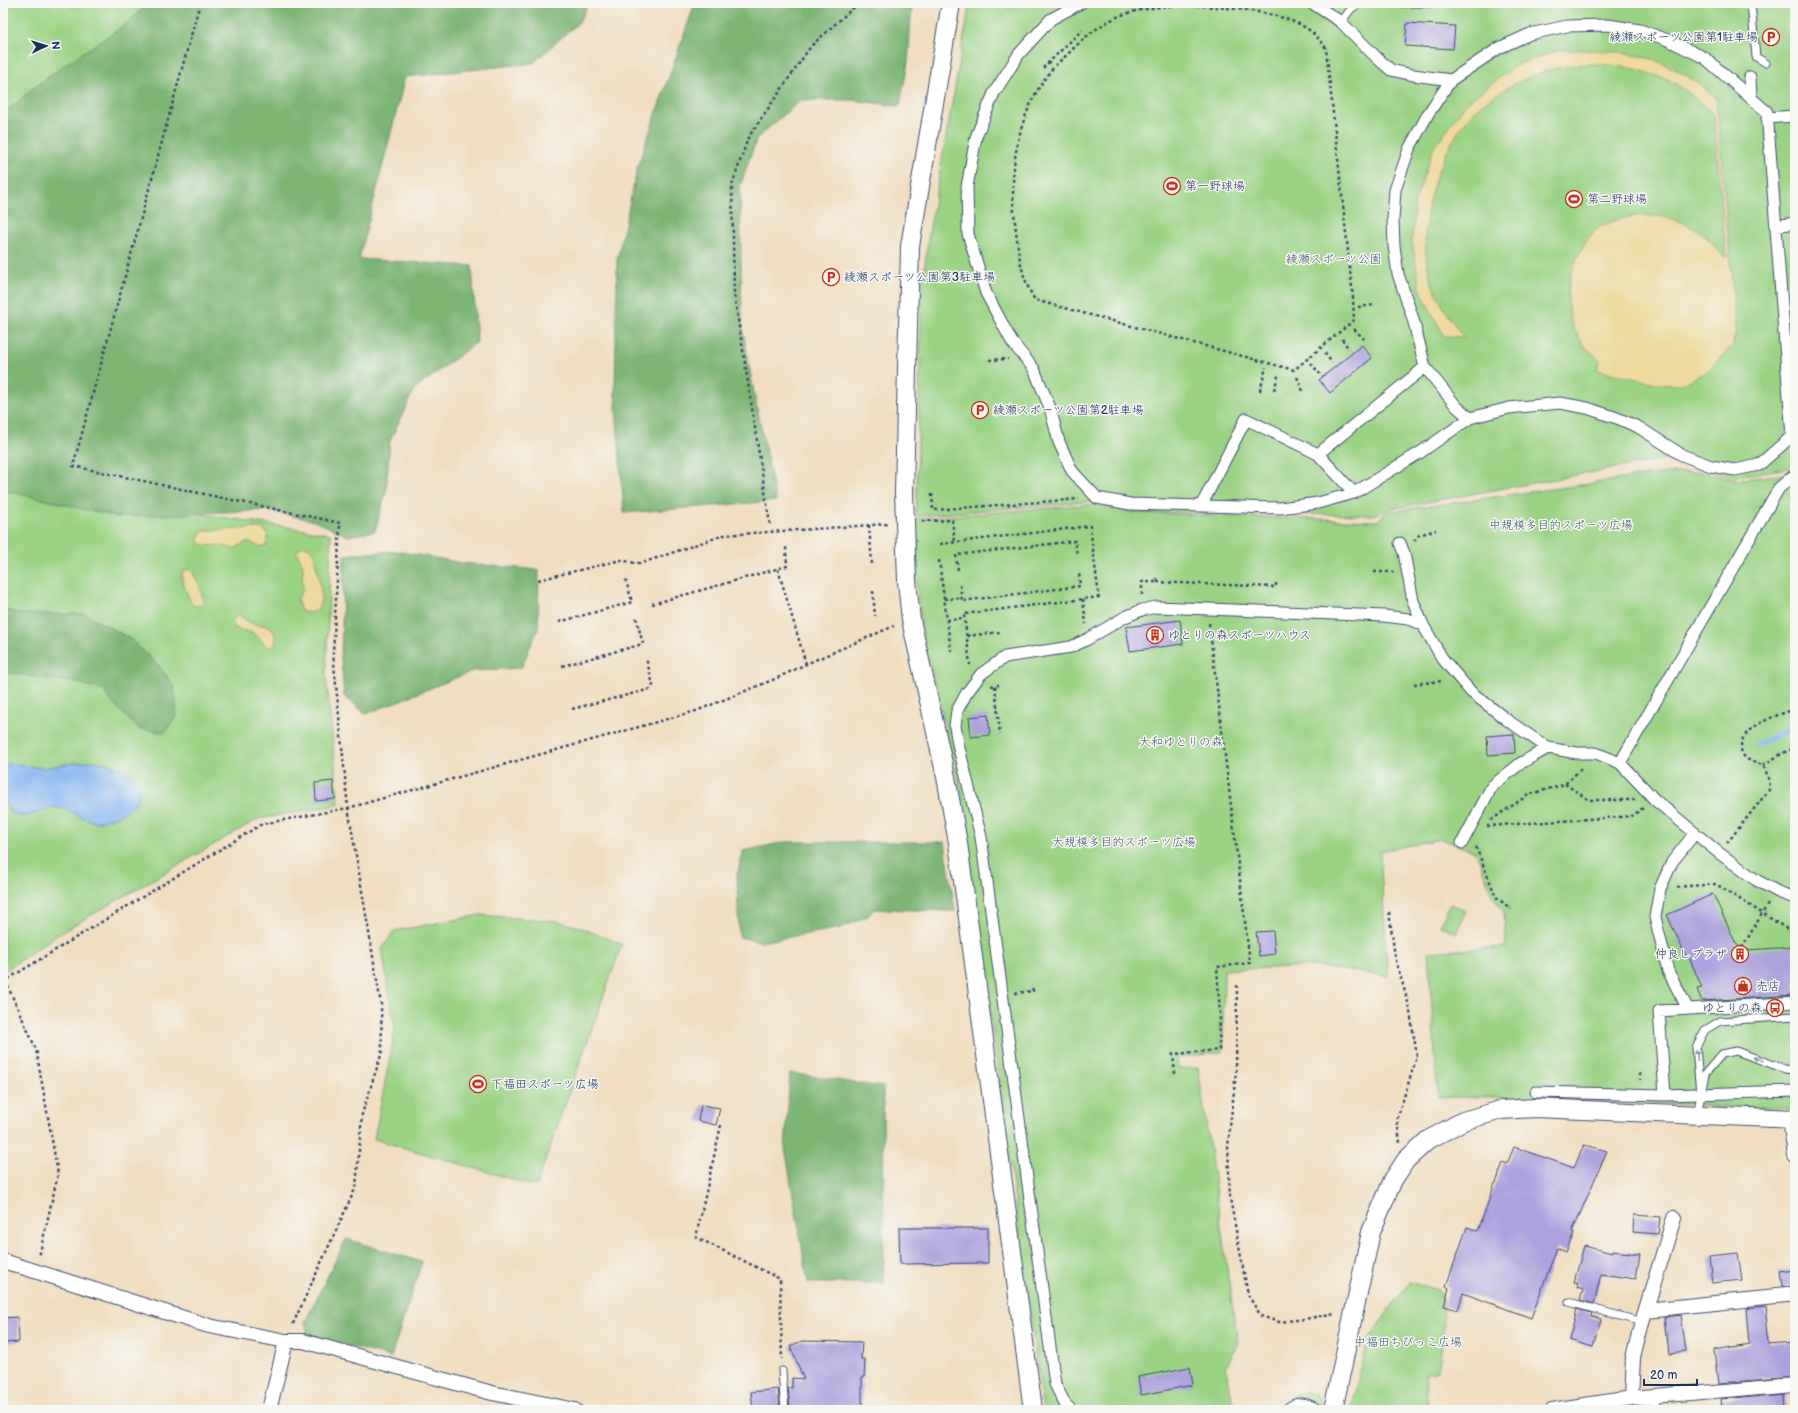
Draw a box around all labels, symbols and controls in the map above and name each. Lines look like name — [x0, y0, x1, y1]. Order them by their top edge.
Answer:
north arrow — [26, 26, 66, 66]
parking icon: 綾瀬スポーツ公園第1駐車場 — [1761, 27, 1781, 47]
place label: 綾瀬スポーツ公園第1駐車場 — [1610, 30, 1758, 45]
text: N — [49, 41, 62, 50]
sports icon: 第一野球場 — [1162, 176, 1182, 196]
place label: 第一野球場 — [1185, 179, 1245, 194]
sports icon: 第二野球場 — [1564, 189, 1584, 209]
place label: 第二野球場 — [1587, 192, 1647, 207]
park label: 綾瀬スポーツ公園 — [1286, 252, 1382, 267]
parking icon: 綾瀬スポーツ公園第3駐車場 — [821, 267, 841, 287]
place label: 綾瀬スポーツ公園第3駐車場 — [844, 270, 995, 285]
parking icon: 綾瀬スポーツ公園第2駐車場 — [970, 400, 990, 420]
place label: 綾瀬スポーツ公園第2駐車場 — [993, 403, 1144, 418]
park label: 中規模多目的スポーツ広場 — [1489, 518, 1633, 533]
building icon: ゆとりの森スポーツハウス — [1145, 625, 1165, 645]
place label: ゆとりの森スポーツハウス — [1168, 628, 1311, 643]
park label: 大和ゆとりの森 — [1139, 735, 1223, 750]
park label: 大規模多目的スポーツ広場 — [1052, 835, 1196, 850]
building icon: 仲良しプラザ — [1730, 944, 1750, 964]
place label: 仲良しプラザ — [1655, 947, 1727, 962]
shop icon: 売店 — [1733, 976, 1753, 996]
place label: 売店 — [1756, 979, 1780, 994]
bus stop icon: ゆとりの森 — [1765, 998, 1785, 1018]
place label: ゆとりの森 — [1702, 1001, 1762, 1016]
one-way arrow — [1693, 1049, 1700, 1062]
one-way arrow — [1751, 1056, 1763, 1062]
sports icon: 下福田スポーツ広場 — [468, 1074, 488, 1094]
place label: 下福田スポーツ広場 — [491, 1077, 599, 1092]
park label: 中福田ちびっこ広場 — [1354, 1335, 1462, 1350]
scale bar — [1644, 1361, 1697, 1387]
text: 20 m — [1650, 1368, 1677, 1383]

